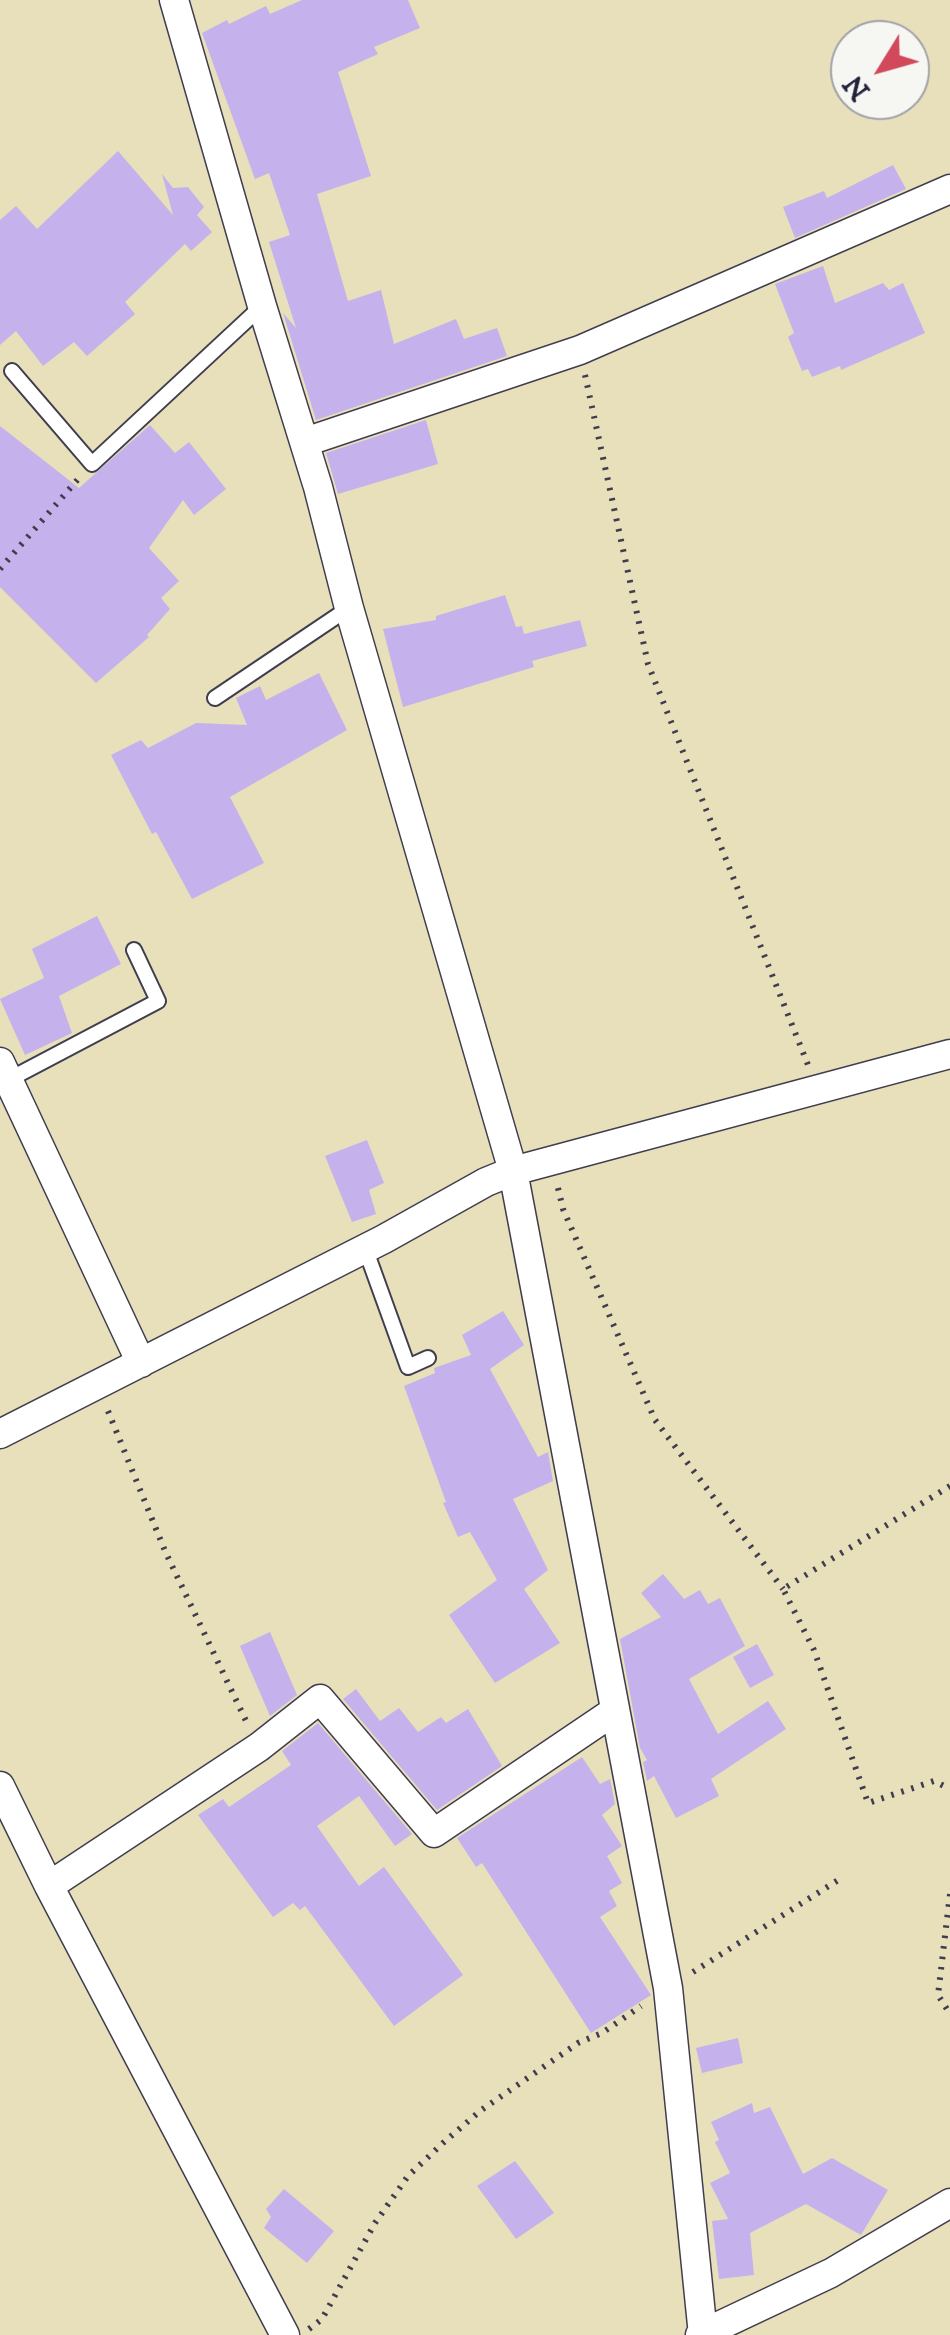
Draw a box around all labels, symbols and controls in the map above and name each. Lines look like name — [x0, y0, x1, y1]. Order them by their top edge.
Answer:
north arrow — [830, 20, 930, 120]
text: N — [836, 67, 878, 107]

